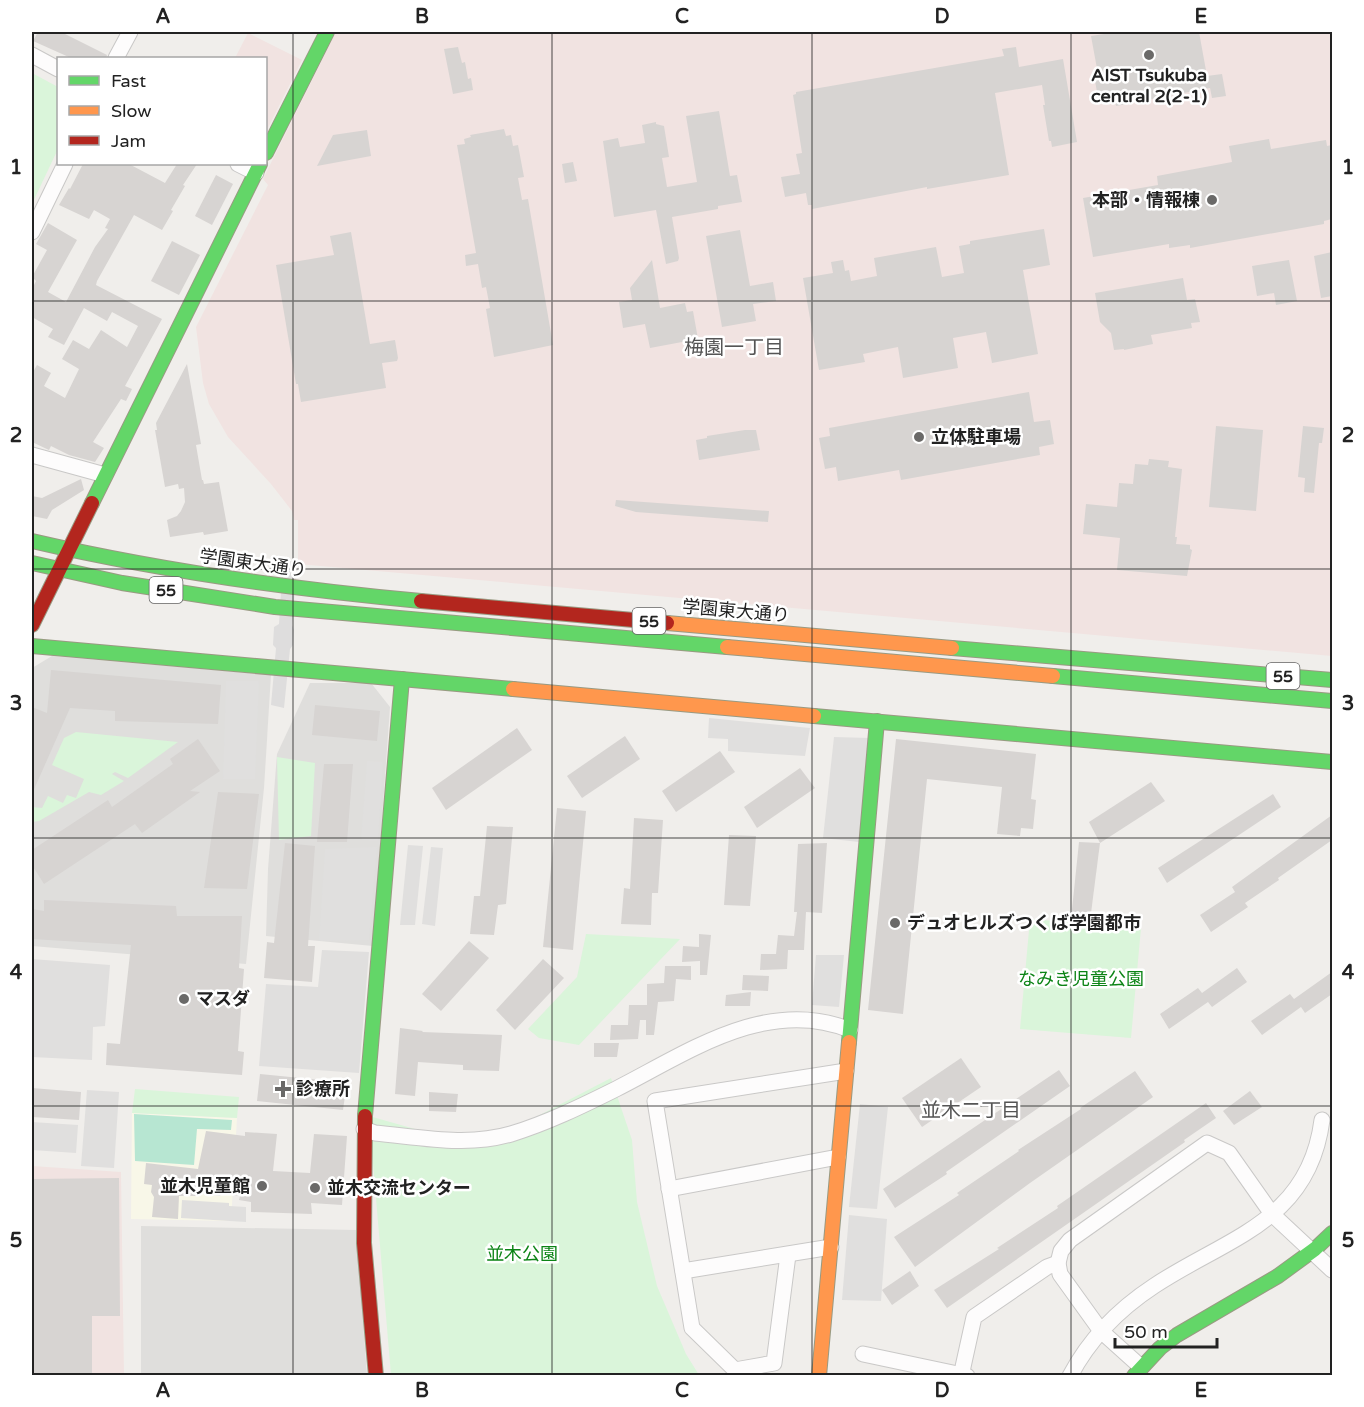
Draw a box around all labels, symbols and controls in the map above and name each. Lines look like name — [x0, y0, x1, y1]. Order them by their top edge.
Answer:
text: A — [156, 5, 171, 29]
text: B — [415, 5, 429, 29]
text: C — [675, 5, 689, 29]
text: D — [934, 5, 950, 29]
text: E — [1195, 5, 1208, 29]
marker: AIST Tsukuba central 2(2-1) — [1142, 48, 1156, 62]
legend — [57, 57, 267, 165]
place label: AIST Tsukuba central 2(2-1) — [1091, 64, 1207, 107]
text: Fast — [111, 70, 146, 92]
text: Slow — [111, 100, 152, 122]
text: Jam — [111, 130, 146, 152]
text: 1 — [10, 156, 22, 180]
text: 1 — [1342, 156, 1354, 180]
place label: 本部・情報棟 — [1092, 189, 1200, 211]
marker: 本部・情報棟 — [1205, 193, 1219, 207]
district label: 梅園一丁目 — [684, 336, 784, 360]
text: 2 — [10, 424, 22, 448]
text: 2 — [1342, 424, 1354, 448]
place label: 立体駐車場 — [931, 426, 1021, 448]
marker: 立体駐車場 — [912, 430, 926, 444]
street label: 学園東大通り — [198, 545, 308, 581]
road number: 55 — [150, 577, 182, 603]
street label: 学園東大通り — [681, 595, 791, 627]
road number: 55 — [632, 608, 666, 634]
road number: 55 — [1266, 663, 1300, 689]
text: 3 — [10, 692, 22, 716]
text: 3 — [1342, 692, 1354, 716]
place label: デュオヒルズつくば学園都市 — [907, 912, 1141, 934]
marker: デュオヒルズつくば学園都市 — [888, 916, 902, 930]
text: 4 — [10, 961, 23, 985]
text: 4 — [1342, 961, 1355, 985]
park label: なみき児童公園 — [1018, 968, 1144, 990]
place label: マスダ — [196, 988, 250, 1010]
marker: マスダ — [177, 992, 191, 1006]
place label: 診療所 — [296, 1078, 350, 1100]
marker: 診療所 — [274, 1080, 292, 1098]
district label: 並木二丁目 — [921, 1099, 1021, 1123]
place label: 並木児童館 — [160, 1175, 250, 1197]
place label: 並木交流センター — [327, 1177, 471, 1199]
marker: 並木児童館 — [255, 1179, 269, 1193]
marker: 並木交流センター — [308, 1181, 322, 1195]
text: 5 — [10, 1229, 22, 1253]
text: 5 — [1342, 1229, 1354, 1253]
park label: 並木公園 — [486, 1243, 558, 1265]
scale bar — [1115, 1311, 1217, 1349]
text: 50 m — [1124, 1321, 1168, 1343]
text: A — [156, 1379, 171, 1403]
text: B — [415, 1379, 429, 1403]
text: C — [675, 1379, 689, 1403]
text: D — [934, 1379, 950, 1403]
text: E — [1195, 1379, 1208, 1403]

